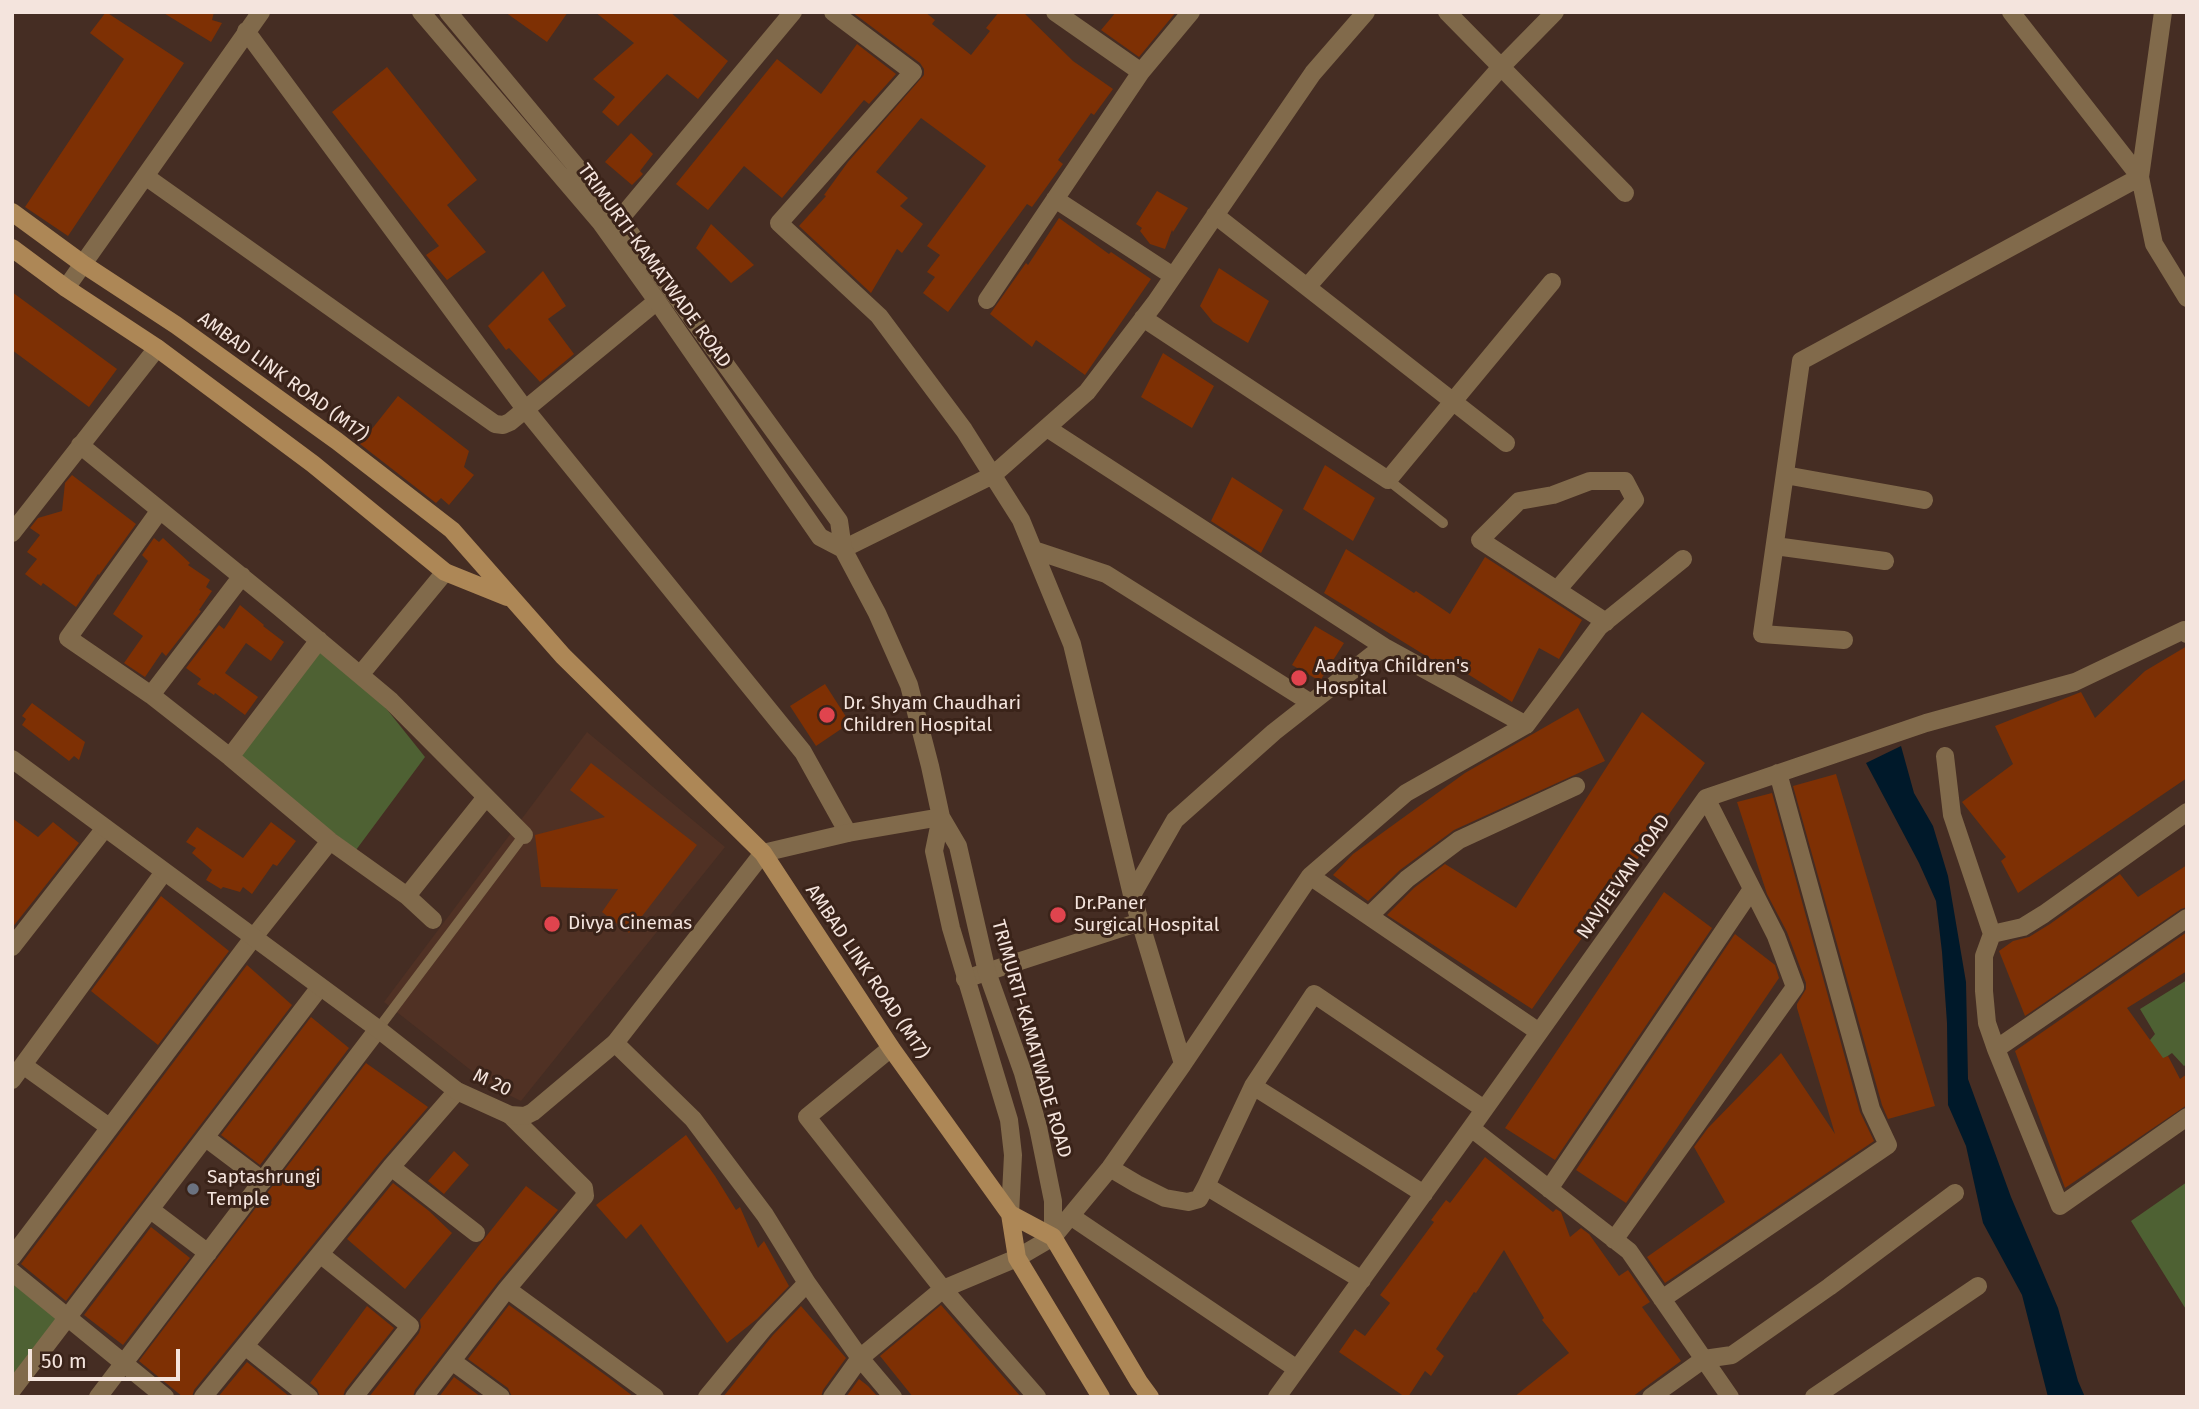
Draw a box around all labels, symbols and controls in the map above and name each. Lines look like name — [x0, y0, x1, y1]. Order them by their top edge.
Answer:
street label: TRIMURTI-KAMATWADE ROAD — [572, 160, 736, 372]
street label: AMBAD LINK ROAD (M17) — [193, 307, 373, 447]
place label: Aaditya Children's Hospital — [1315, 656, 1469, 700]
marker: Aaditya Children's Hospital — [1289, 668, 1309, 688]
place label: Dr. Shyam Chaudhari Children Hospital — [843, 693, 1021, 737]
marker: Dr. Shyam Chaudhari Children Hospital — [817, 705, 837, 725]
street label: NAVJEEVAN ROAD — [1573, 810, 1675, 944]
street label: AMBAD LINK ROAD (M17) — [800, 880, 934, 1064]
place label: Dr.Paner Surgical Hospital — [1074, 893, 1219, 937]
marker: Dr.Paner Surgical Hospital — [1048, 905, 1068, 925]
place label: Divya Cinemas — [568, 913, 692, 935]
marker: Divya Cinemas — [542, 914, 562, 934]
street label: TRIMURTI-KAMATWADE ROAD — [986, 917, 1076, 1161]
street label: M 20 — [469, 1064, 515, 1102]
place label: Saptashrungi Temple — [207, 1167, 321, 1211]
marker: Saptashrungi Temple — [185, 1181, 201, 1197]
scale bar — [32, 1336, 184, 1380]
text: 50 m — [41, 1348, 87, 1374]

